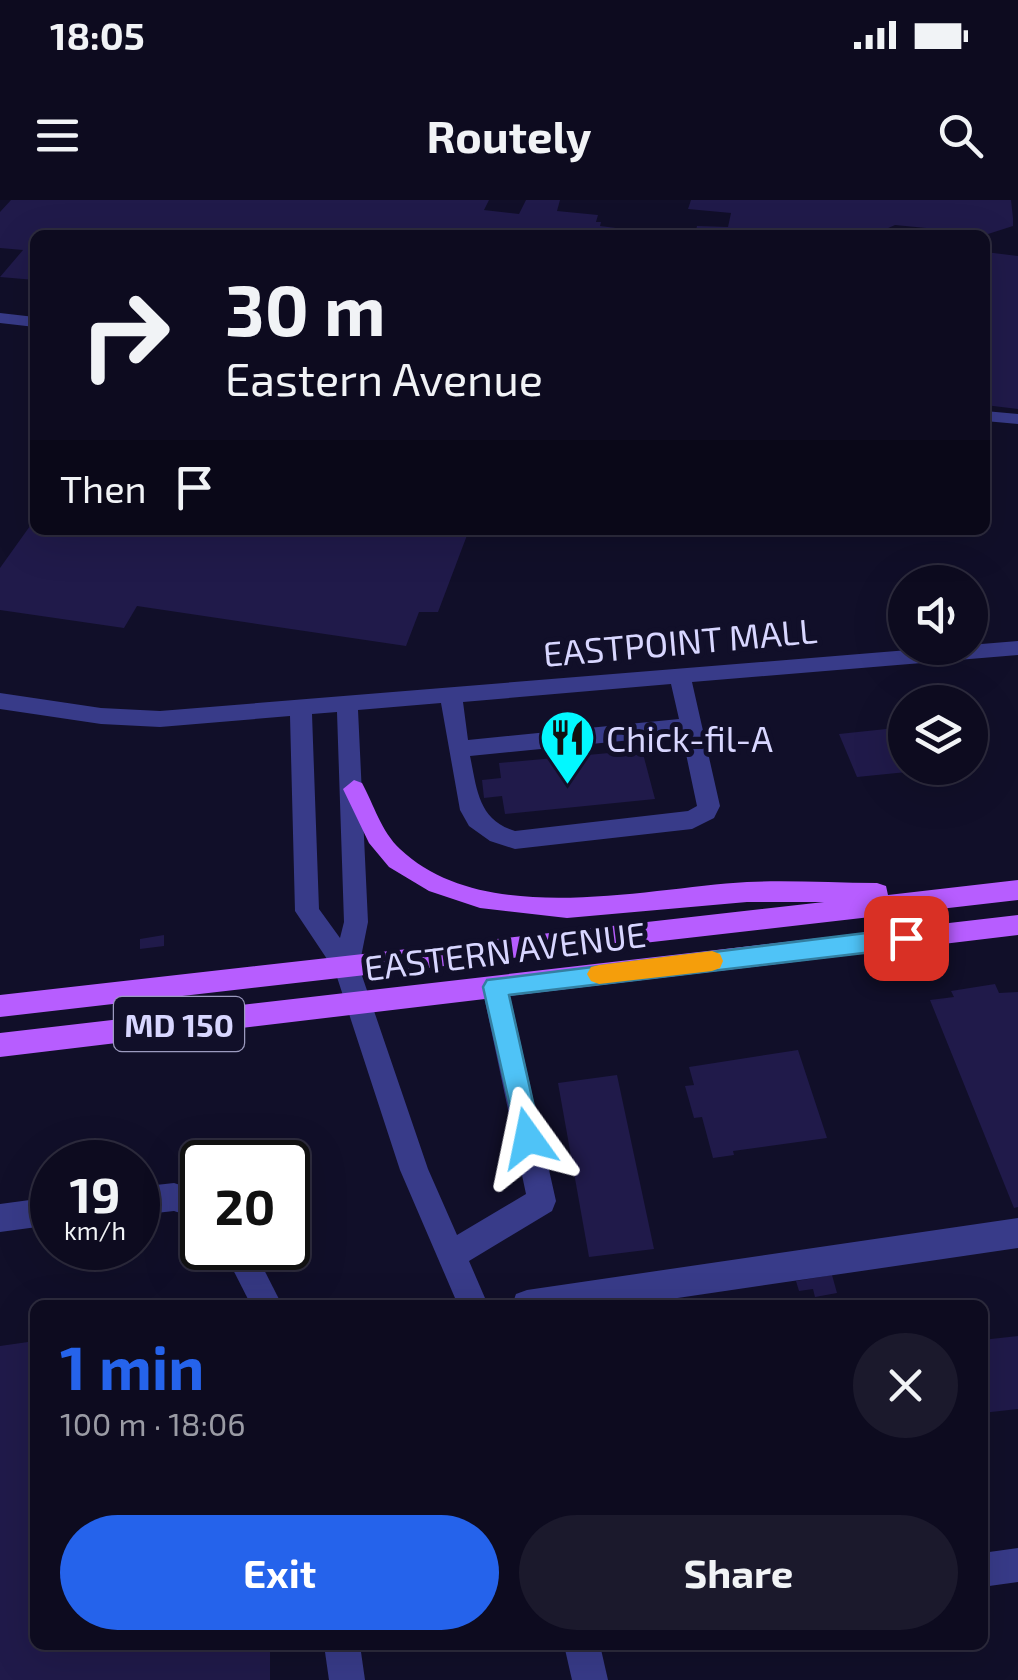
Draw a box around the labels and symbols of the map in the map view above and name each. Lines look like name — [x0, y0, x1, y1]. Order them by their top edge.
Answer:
street label: EASTPOINT MALL — [541, 608, 819, 674]
restaurant icon: Chick-fil-A — [537, 708, 597, 787]
place label: Chick-fil-A — [606, 717, 773, 759]
pin — [864, 896, 949, 981]
street label: EASTERN AVENUE — [362, 912, 648, 988]
road number: MD 150 — [114, 997, 244, 1051]
position arrow — [476, 1086, 580, 1190]
speed limit sign: 20 — [180, 1140, 310, 1270]

